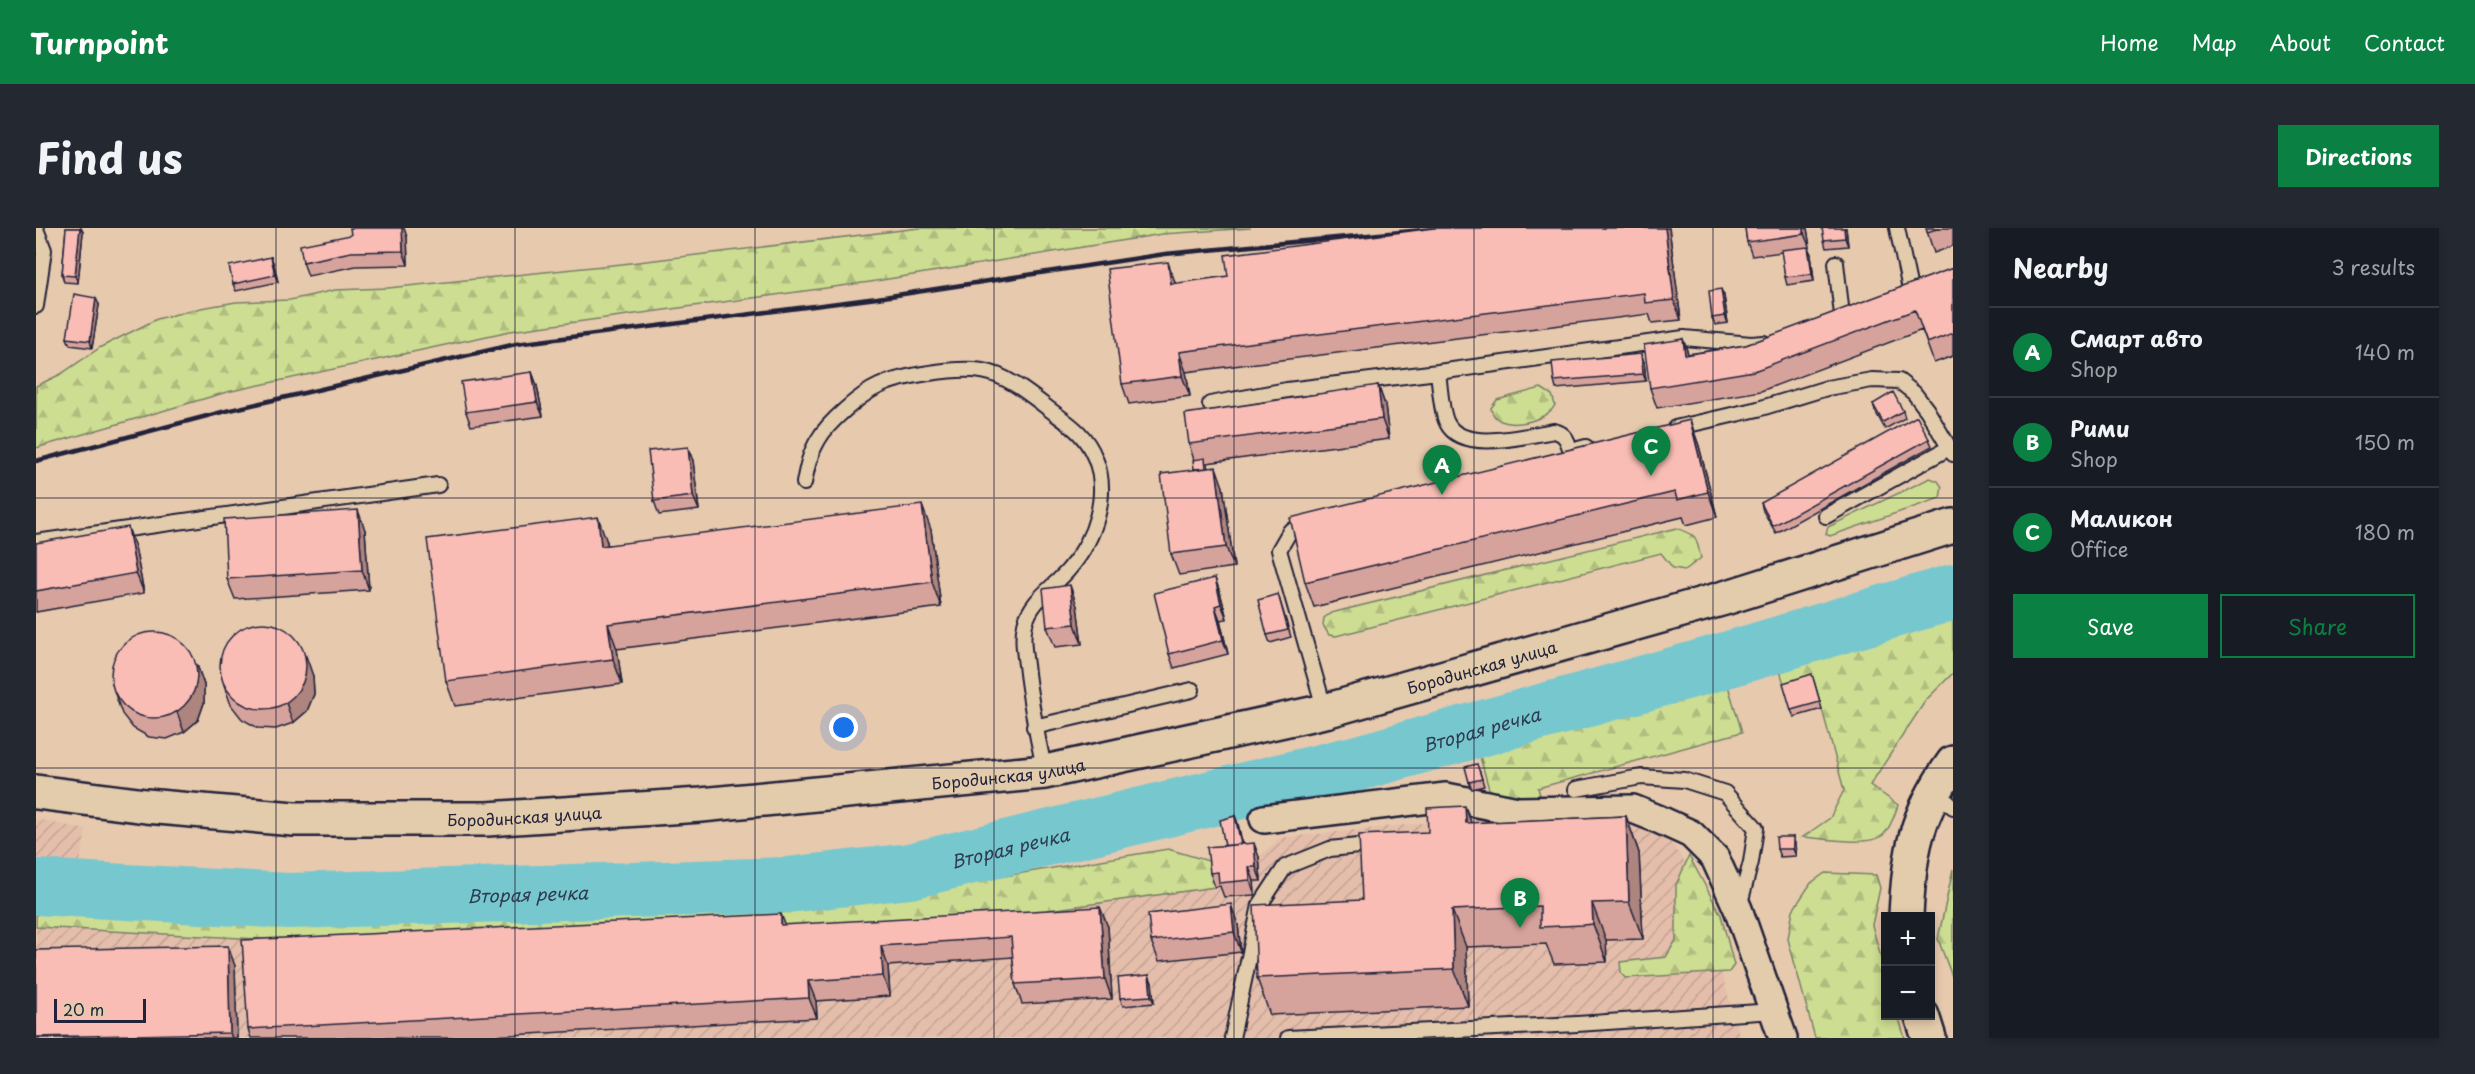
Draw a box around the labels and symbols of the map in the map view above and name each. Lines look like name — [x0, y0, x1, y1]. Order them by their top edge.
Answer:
pin: C — [1632, 426, 1670, 476]
pin: A — [1422, 446, 1462, 495]
street label: Бородинская улица — [1404, 634, 1560, 699]
water label: Вторая речка — [1419, 699, 1544, 758]
your location — [829, 713, 858, 742]
street label: Бородинская улица — [930, 752, 1088, 795]
street label: Бородинская улица — [447, 800, 602, 831]
water label: Вторая речка — [948, 819, 1072, 874]
water label: Вторая речка — [467, 878, 589, 909]
pin: B — [1500, 878, 1540, 928]
scale bar — [54, 996, 146, 1024]

